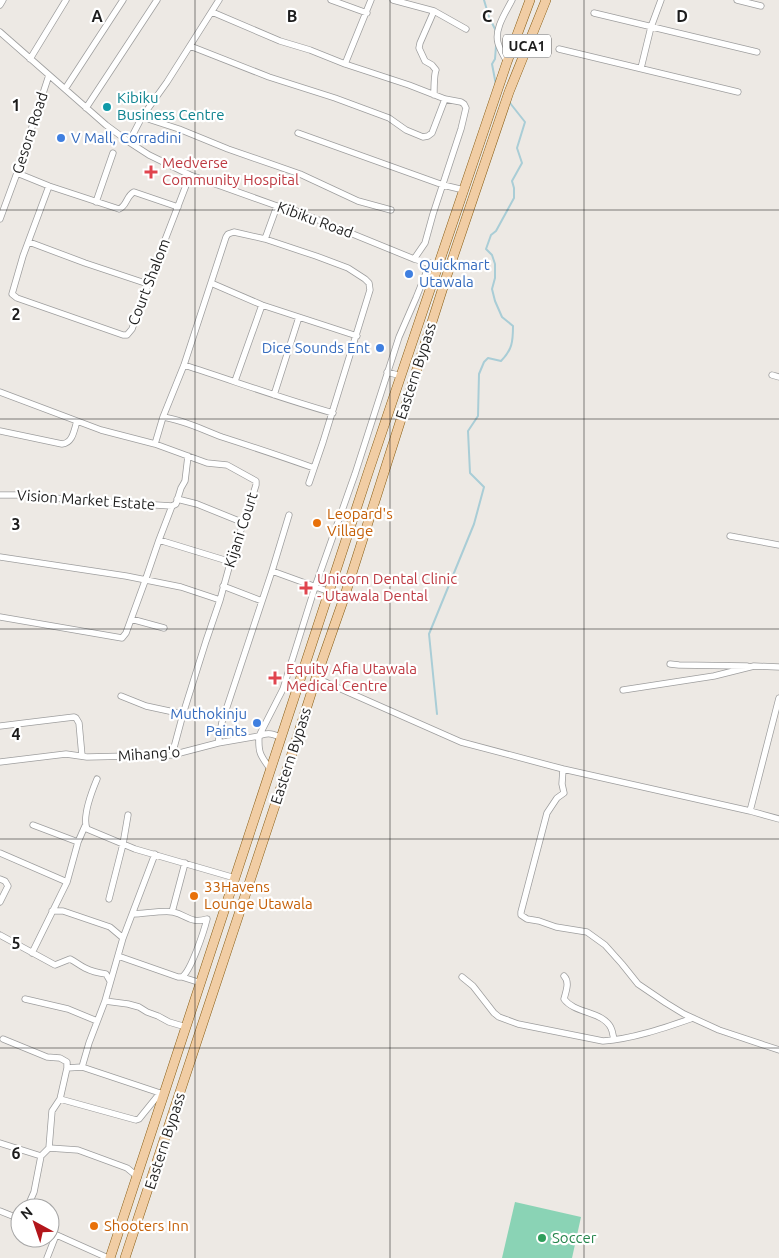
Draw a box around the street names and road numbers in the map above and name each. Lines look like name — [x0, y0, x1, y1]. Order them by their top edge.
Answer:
road number: UCA1 — [503, 34, 551, 58]
street label: Gesora Road — [8, 90, 51, 176]
street label: Kibiku Road — [275, 198, 355, 241]
street label: Court Shalom — [124, 236, 173, 327]
street label: Eastern Bypass — [392, 320, 439, 421]
street label: Vision Market Estate — [16, 486, 156, 513]
street label: Kijani Court — [220, 490, 261, 570]
street label: Eastern Bypass — [267, 705, 314, 806]
street label: Mihang'o — [117, 743, 181, 764]
street label: Eastern Bypass — [141, 1090, 188, 1191]

